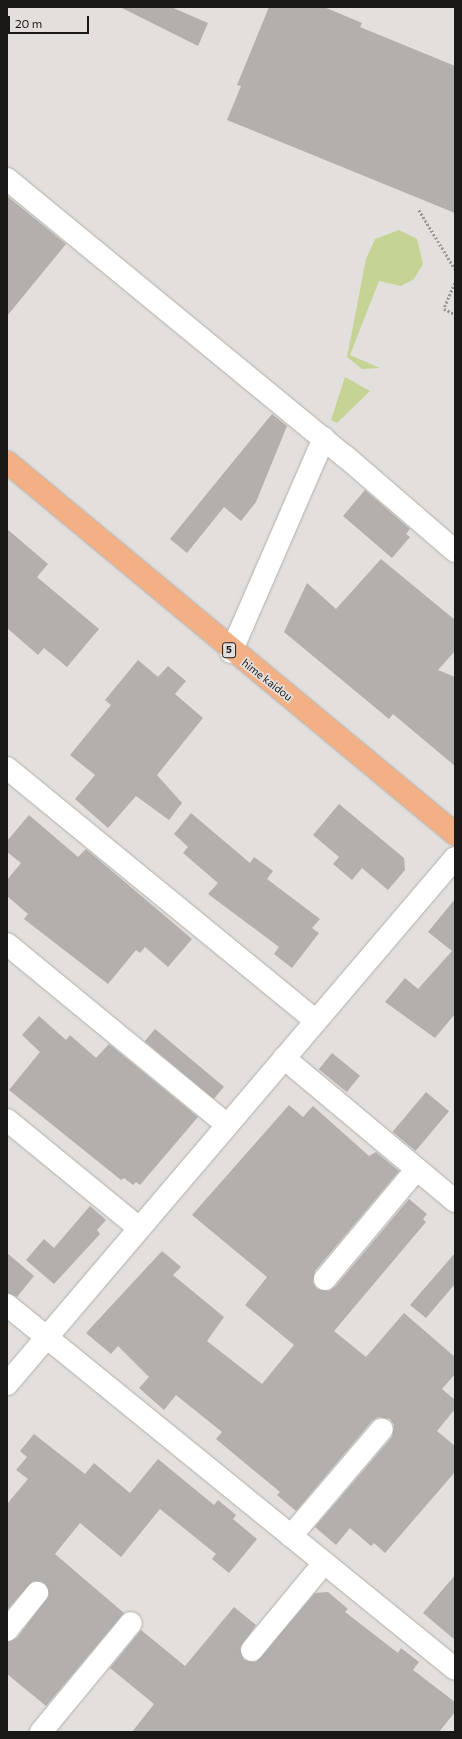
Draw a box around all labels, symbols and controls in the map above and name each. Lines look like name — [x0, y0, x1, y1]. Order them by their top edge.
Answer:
scale bar — [10, 8, 91, 34]
text: 20 m — [15, 16, 42, 30]
road number: 5 — [222, 642, 236, 658]
street label: hime kaidou — [239, 656, 295, 704]

